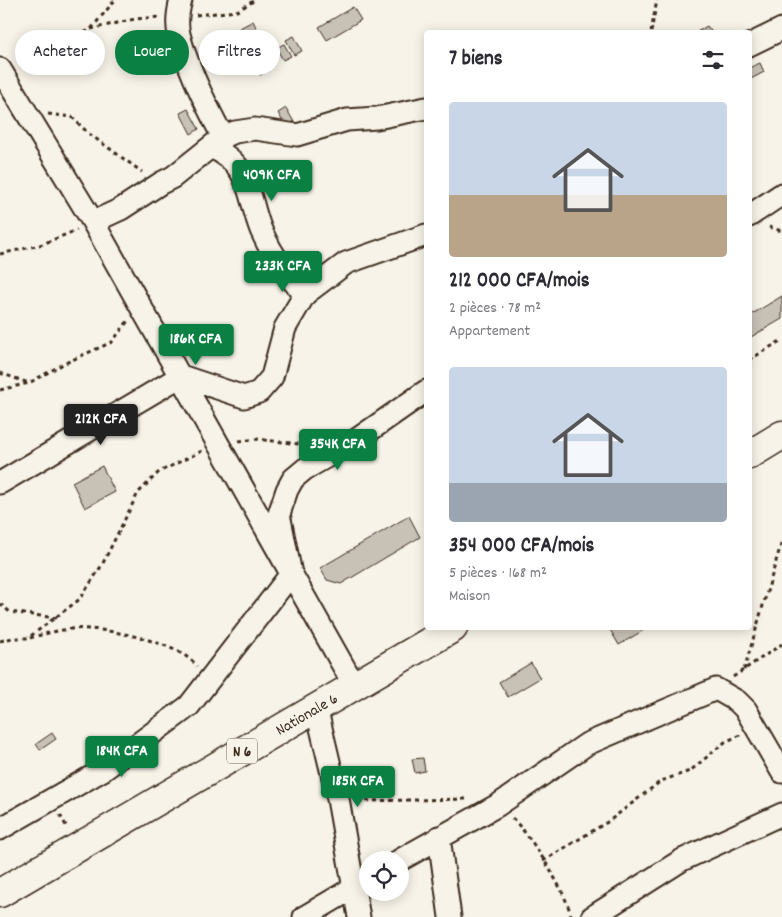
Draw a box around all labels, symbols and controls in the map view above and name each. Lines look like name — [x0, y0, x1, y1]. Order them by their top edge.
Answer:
chip: Acheter — [15, 30, 105, 75]
chip: Louer — [115, 30, 189, 75]
chip: Filtres — [199, 30, 280, 75]
text: 7 biens — [449, 45, 503, 75]
icon: filters — [699, 46, 727, 74]
icon: home — [543, 135, 633, 225]
pin: 409K CFA — [220, 160, 324, 202]
text: 409K CFA — [243, 164, 301, 187]
pin: 233K CFA — [231, 250, 335, 293]
text: 233K CFA — [255, 255, 311, 278]
text: 212 000 CFA/mois — [449, 267, 590, 297]
text: 2 pièces · 78 m² — [449, 297, 541, 320]
text: Appartement — [449, 320, 530, 343]
pin: 186K CFA — [144, 324, 248, 366]
text: 186K CFA — [170, 328, 222, 351]
icon: home — [543, 400, 633, 490]
pin: 212K CFA — [49, 404, 153, 446]
text: 212K CFA — [75, 408, 127, 431]
pin: 354K CFA — [286, 428, 390, 471]
text: 354K CFA — [310, 433, 366, 456]
text: 354 000 CFA/mois — [449, 532, 594, 562]
text: 5 pièces · 168 m² — [449, 562, 547, 585]
text: Maison — [449, 585, 490, 608]
street label: Nationale 6 — [272, 688, 343, 742]
pin: 184K CFA — [70, 736, 174, 778]
road number: N 6 — [227, 738, 257, 764]
text: 184K CFA — [96, 740, 148, 763]
pin: 185K CFA — [306, 766, 410, 808]
text: 185K CFA — [332, 770, 384, 793]
map controls — [359, 851, 409, 901]
button: locate — [359, 851, 409, 901]

